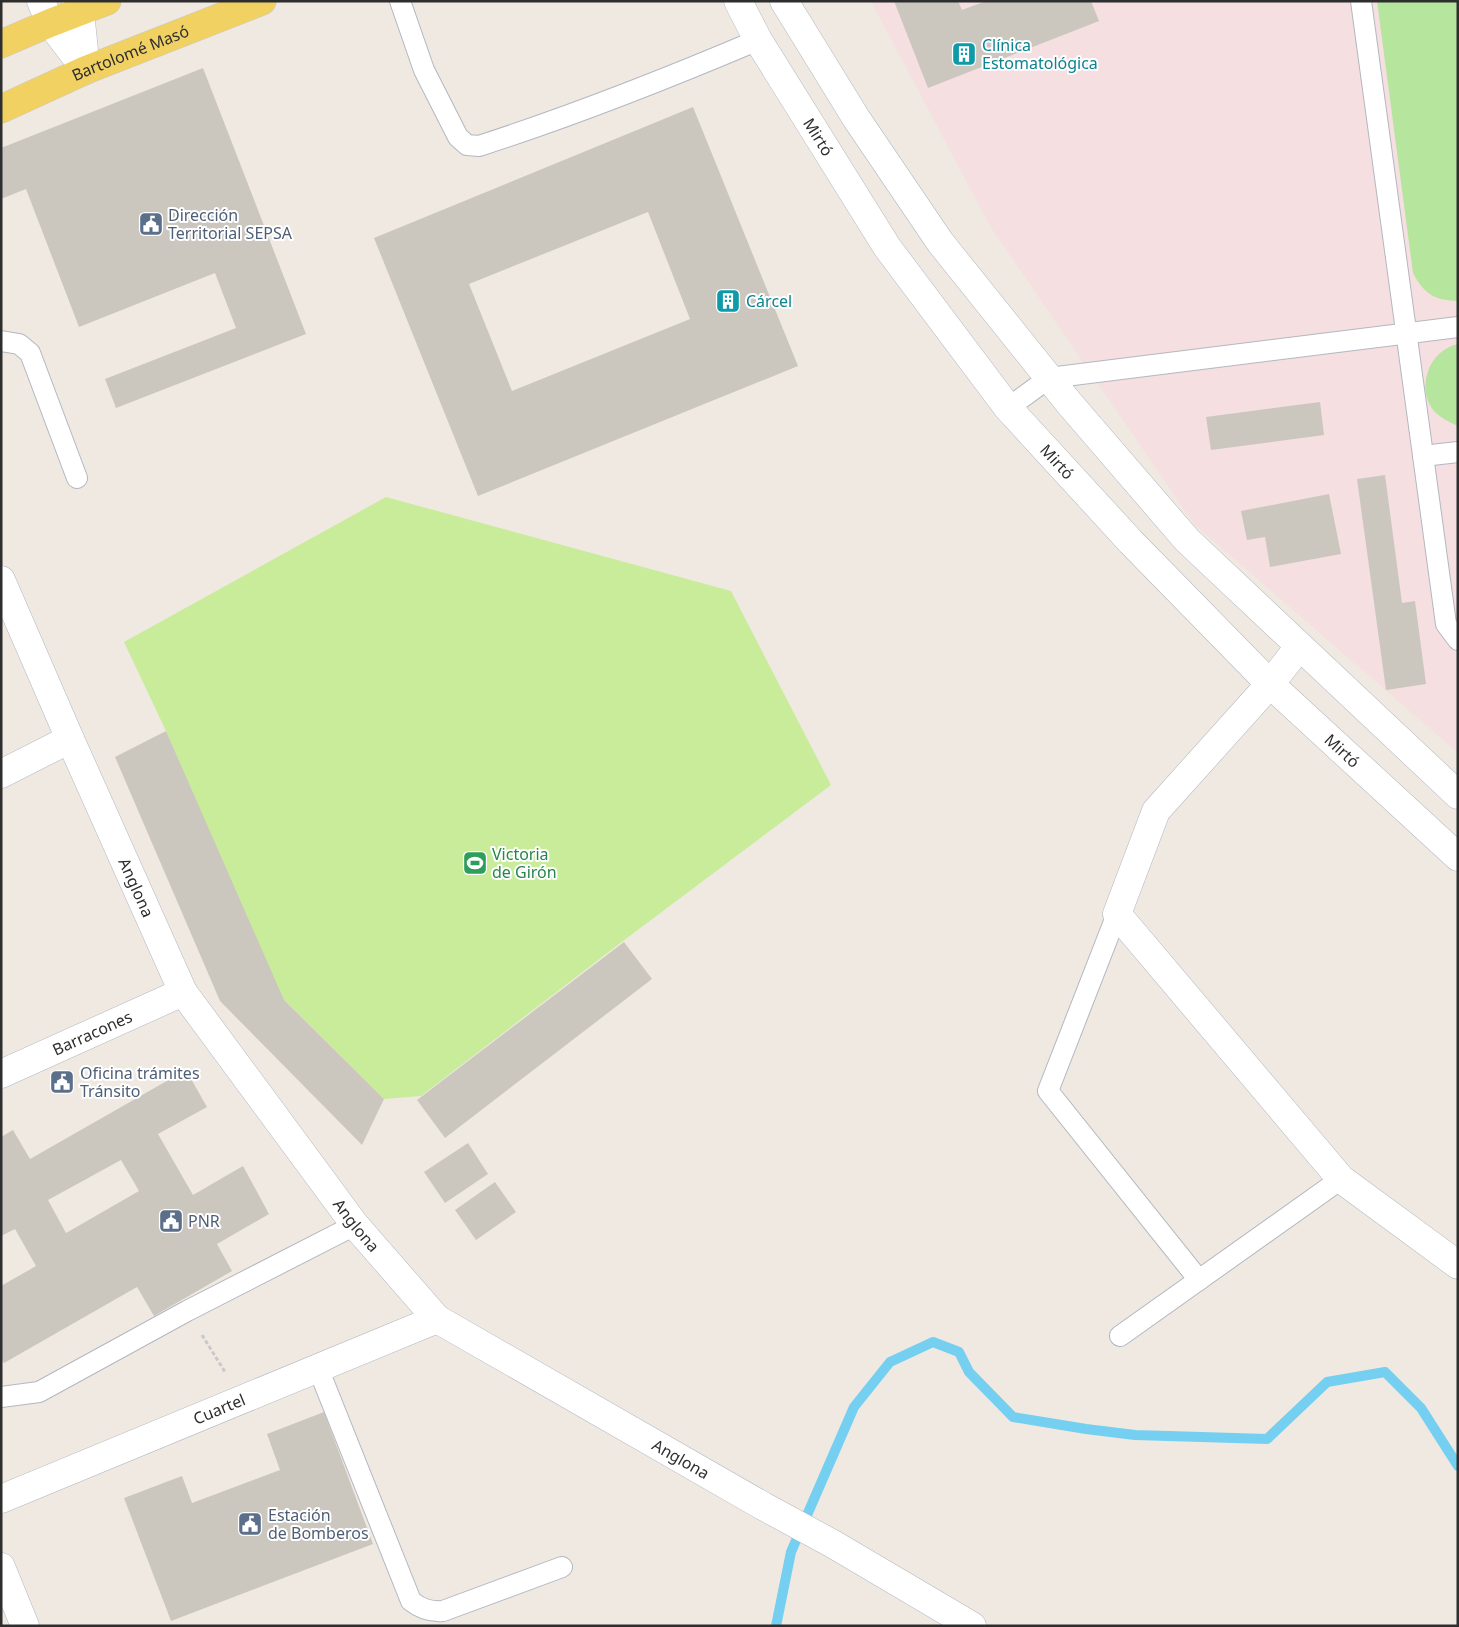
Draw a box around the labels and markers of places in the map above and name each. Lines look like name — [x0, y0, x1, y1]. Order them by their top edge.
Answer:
place label: Clínica Estomatológica — [982, 34, 1098, 74]
building icon: Clínica Estomatológica — [951, 41, 977, 67]
place label: Dirección Territorial SEPSA — [168, 204, 293, 244]
public building icon: Dirección Territorial SEPSA — [138, 211, 164, 237]
building icon: Cárcel — [715, 288, 741, 314]
place label: Cárcel — [746, 290, 792, 312]
place label: Victoria de Girón — [492, 843, 557, 883]
sports icon: Victoria de Girón — [462, 850, 488, 876]
place label: Oficina trámites Tránsito — [80, 1062, 200, 1102]
public building icon: Oficina trámites Tránsito — [49, 1069, 75, 1095]
public building icon: PNR — [158, 1208, 184, 1234]
place label: PNR — [188, 1210, 220, 1232]
place label: Estación de Bomberos — [268, 1504, 369, 1544]
public building icon: Estación de Bomberos — [237, 1511, 263, 1537]

